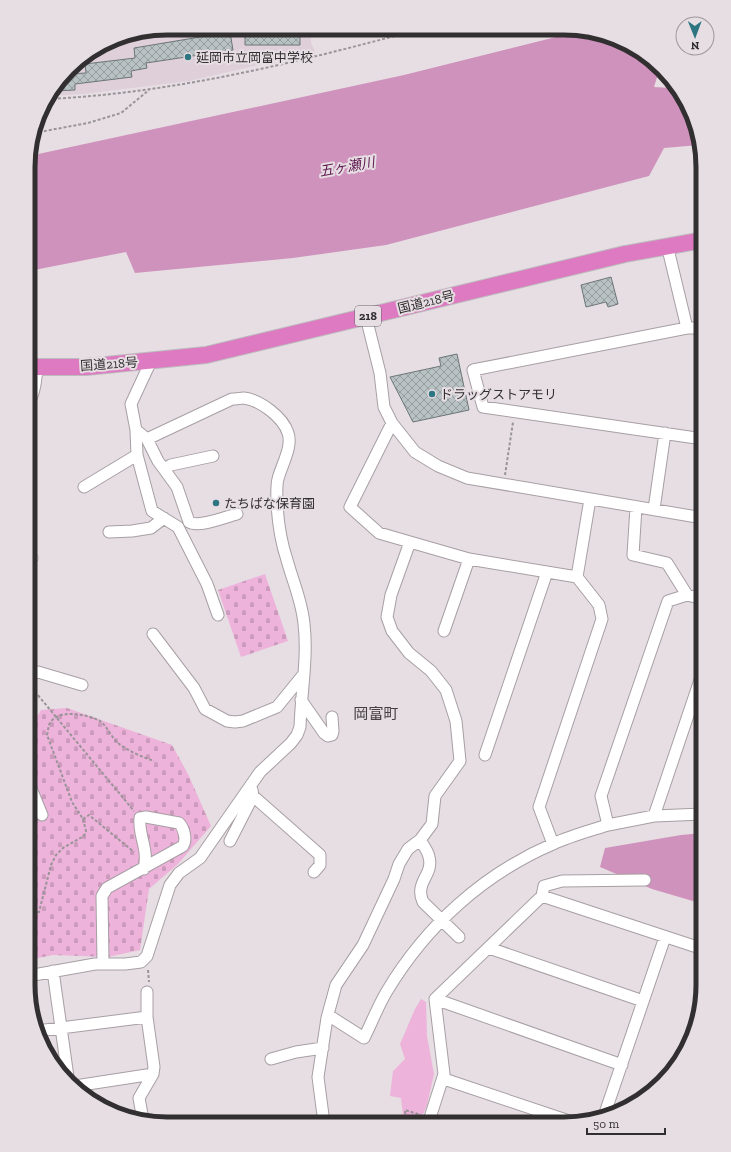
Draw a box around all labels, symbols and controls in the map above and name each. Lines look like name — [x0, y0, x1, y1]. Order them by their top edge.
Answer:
north arrow — [675, 16, 715, 56]
text: N — [690, 39, 699, 52]
place label: 延岡市立岡富中学校 — [196, 50, 313, 65]
marker: 延岡市立岡富中学校 — [183, 52, 193, 62]
water label: 五ヶ瀬川 — [318, 153, 378, 180]
street label: 国道218号 — [396, 288, 456, 316]
road number: 218 — [355, 306, 381, 326]
street label: 国道218号 — [80, 355, 138, 373]
place label: ドラッグストアモリ — [440, 387, 557, 402]
marker: ドラッグストアモリ — [427, 389, 437, 399]
place label: たちばな保育園 — [224, 496, 315, 511]
marker: たちばな保育園 — [211, 498, 221, 508]
district label: 岡富町 — [353, 705, 399, 723]
scale bar — [587, 1110, 665, 1136]
text: 50 m — [593, 1117, 620, 1131]

